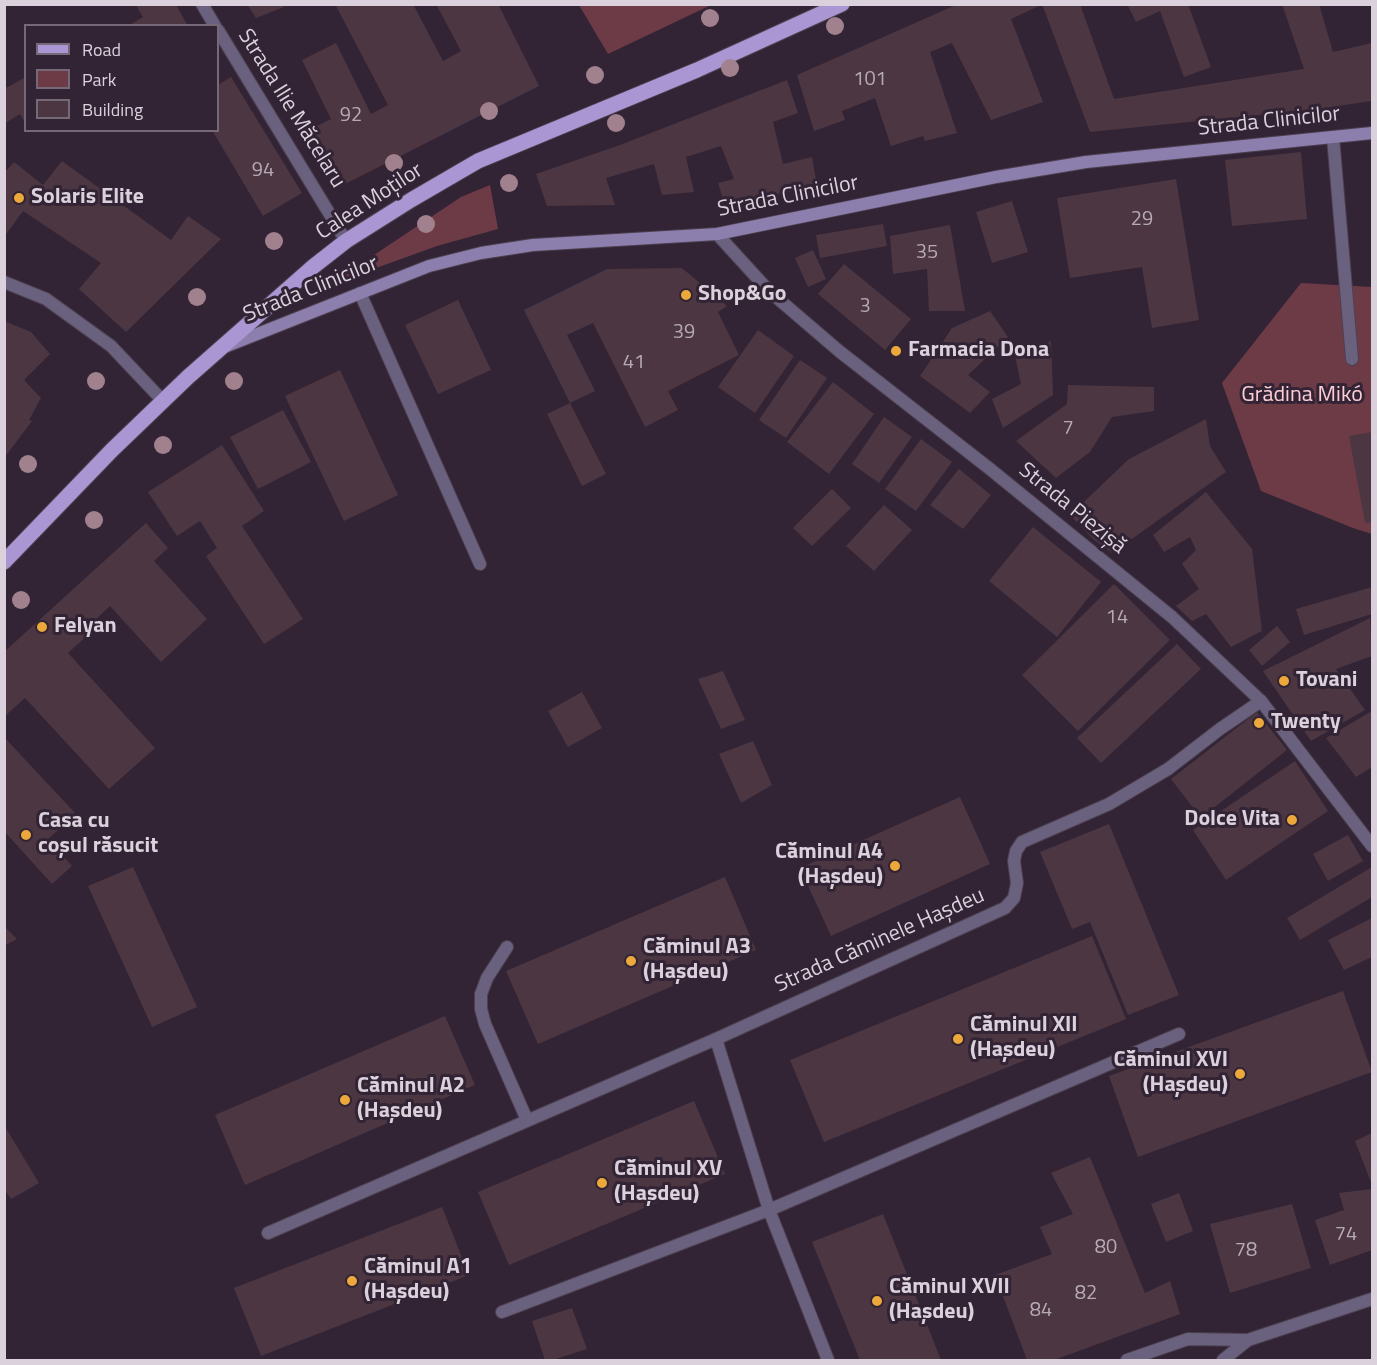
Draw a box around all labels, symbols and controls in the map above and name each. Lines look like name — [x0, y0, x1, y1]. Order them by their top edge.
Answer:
legend — [24, 24, 219, 132]
street label: Strada Ilie Măcelaru — [231, 25, 351, 193]
text: Road — [82, 36, 121, 63]
text: Park — [82, 66, 116, 93]
house number: 101 — [853, 68, 887, 92]
text: Building — [82, 96, 143, 123]
street label: Strada Clinicilor — [1197, 101, 1341, 143]
house number: 92 — [340, 104, 362, 128]
street label: Calea Moților — [312, 158, 428, 246]
house number: 94 — [252, 159, 274, 183]
street label: Strada Clinicilor — [715, 170, 861, 224]
place label: Solaris Elite — [31, 185, 144, 211]
marker: Solaris Elite — [12, 191, 26, 205]
house number: 29 — [1131, 208, 1153, 232]
house number: 35 — [916, 241, 938, 265]
street label: Strada Clinicilor — [240, 251, 382, 329]
place label: Shop&Go — [698, 282, 786, 308]
marker: Shop&Go — [679, 288, 693, 302]
house number: 3 — [859, 295, 871, 319]
house number: 39 — [673, 321, 695, 345]
place label: Farmacia Dona — [908, 338, 1049, 364]
marker: Farmacia Dona — [889, 344, 903, 358]
house number: 41 — [623, 351, 645, 375]
park label: Grădina Mikó — [1241, 383, 1363, 409]
house number: 7 — [1062, 417, 1074, 441]
street label: Strada Piezișă — [1013, 458, 1131, 560]
house number: 14 — [1106, 606, 1128, 630]
place label: Felyan — [54, 614, 117, 640]
marker: Felyan — [35, 620, 49, 634]
place label: Tovani — [1296, 668, 1358, 694]
marker: Tovani — [1277, 674, 1291, 688]
place label: Twenty — [1271, 710, 1341, 736]
marker: Twenty — [1252, 716, 1266, 730]
place label: Dolce Vita — [1184, 807, 1280, 833]
place label: Casa cu coșul răsucit — [38, 809, 158, 860]
marker: Dolce Vita — [1285, 813, 1299, 827]
marker: Casa cu coșul răsucit — [19, 828, 33, 842]
place label: Căminul A4 (Hașdeu) — [775, 840, 883, 891]
marker: Căminul A4 (Hașdeu) — [888, 859, 902, 873]
street label: Strada Căminele Hașdeu — [771, 883, 989, 999]
place label: Căminul A3 (Hașdeu) — [643, 935, 751, 986]
marker: Căminul A3 (Hașdeu) — [624, 954, 638, 968]
place label: Căminul XII (Hașdeu) — [970, 1013, 1078, 1064]
marker: Căminul XII (Hașdeu) — [951, 1032, 965, 1046]
place label: Căminul XVI (Hașdeu) — [1113, 1048, 1228, 1100]
marker: Căminul XVI (Hașdeu) — [1233, 1067, 1247, 1081]
place label: Căminul A2 (Hașdeu) — [357, 1074, 465, 1126]
marker: Căminul A2 (Hașdeu) — [338, 1093, 352, 1107]
place label: Căminul XV (Hașdeu) — [614, 1157, 722, 1208]
marker: Căminul XV (Hașdeu) — [595, 1176, 609, 1190]
house number: 74 — [1335, 1223, 1357, 1247]
house number: 80 — [1095, 1236, 1117, 1260]
house number: 78 — [1235, 1239, 1257, 1263]
place label: Căminul A1 (Hașdeu) — [364, 1255, 472, 1306]
marker: Căminul A1 (Hașdeu) — [345, 1274, 359, 1288]
place label: Căminul XVII (Hașdeu) — [889, 1275, 1010, 1326]
house number: 82 — [1075, 1282, 1097, 1306]
marker: Căminul XVII (Hașdeu) — [870, 1294, 884, 1308]
house number: 84 — [1030, 1299, 1052, 1323]

